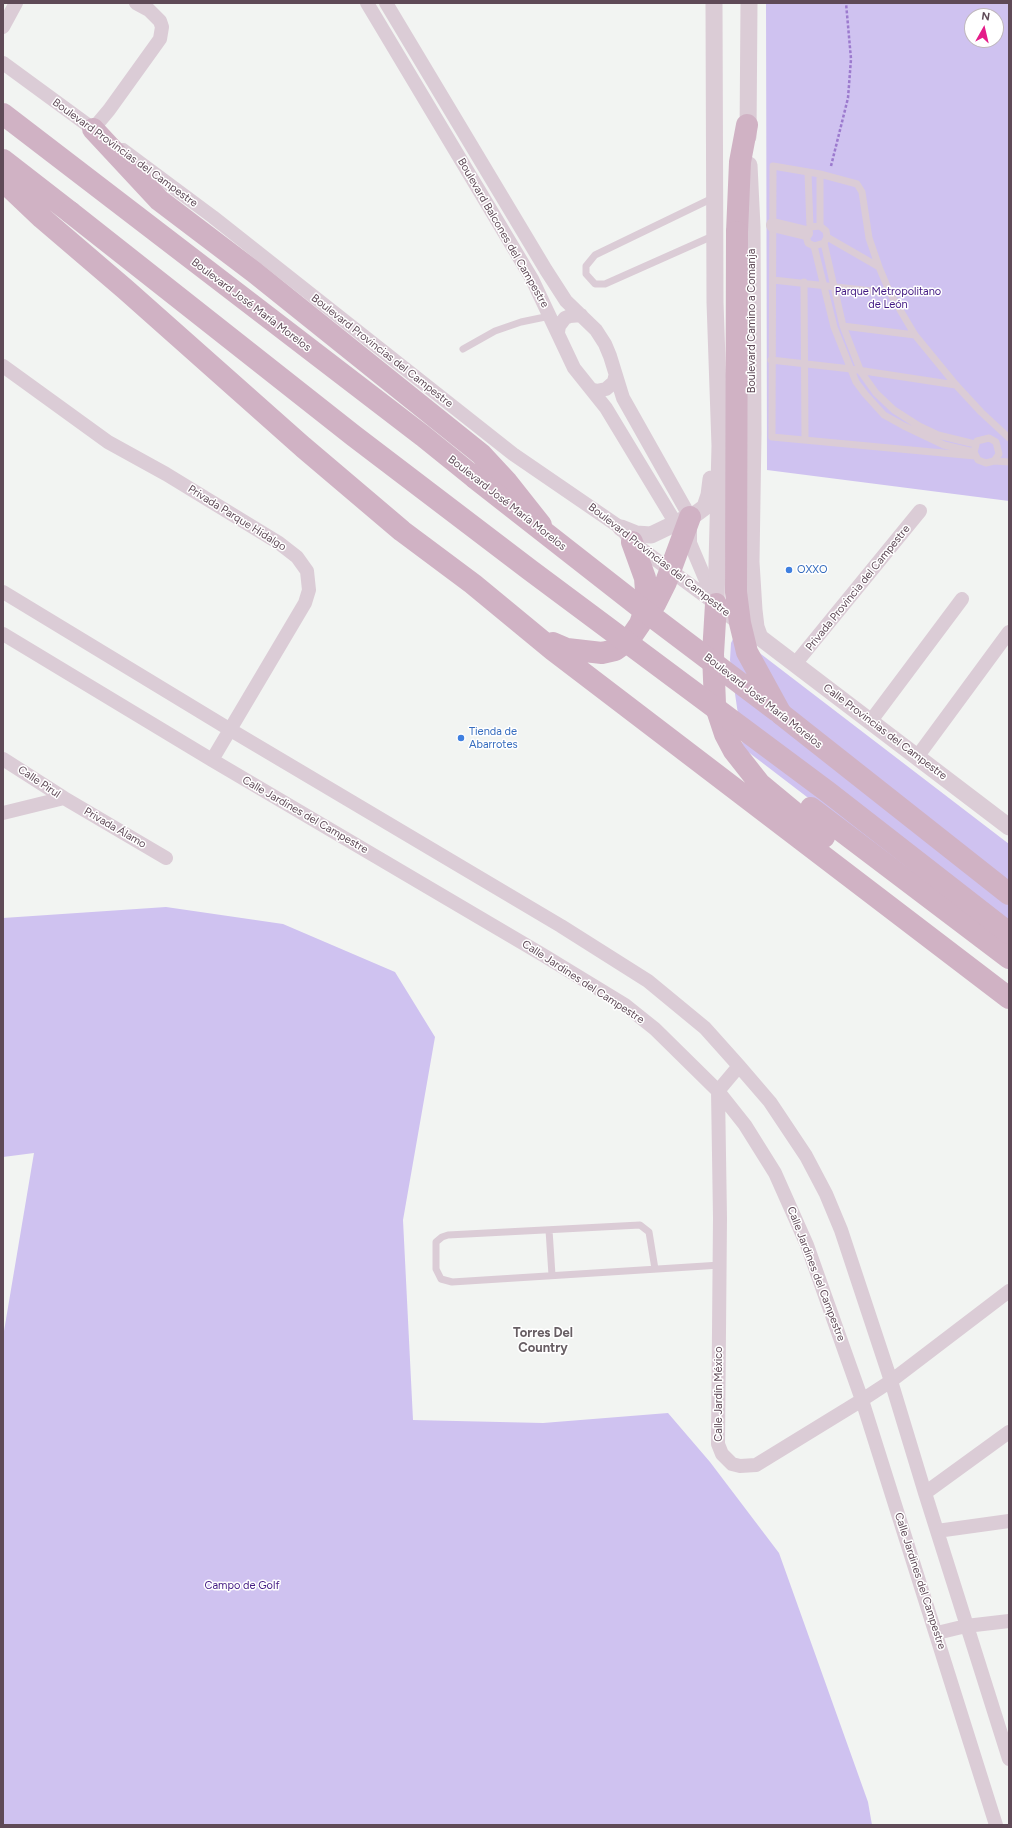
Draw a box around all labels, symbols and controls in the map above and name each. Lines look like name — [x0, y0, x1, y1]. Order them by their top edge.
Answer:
north arrow — [964, 8, 1004, 48]
text: N — [980, 10, 991, 24]
street label: Boulevard Provincias del Campestre — [50, 96, 200, 210]
street label: Boulevard Balcones del Campestre — [455, 156, 551, 310]
street label: Boulevard Camino a Comanja — [745, 249, 759, 393]
street label: Boulevard José María Morelos — [189, 256, 313, 354]
park label: Parque Metropolitano de León — [835, 285, 941, 311]
street label: Boulevard Provincias del Campestre — [308, 292, 456, 410]
street label: Boulevard José María Morelos — [445, 453, 569, 553]
street label: Privada Parque Hidalgo — [185, 482, 289, 554]
street label: Boulevard Provincias del Campestre — [585, 501, 733, 619]
street label: Privada Provincia del Campestre — [803, 522, 913, 654]
place label: OXXO — [797, 563, 828, 577]
marker: OXXO — [784, 565, 794, 575]
street label: Boulevard José María Morelos — [701, 651, 825, 751]
street label: Calle Provincias del Campestre — [820, 681, 950, 783]
place label: Tienda de Abarrotes — [469, 725, 518, 751]
marker: Tienda de Abarrotes — [456, 733, 466, 743]
street label: Calle Pirul — [15, 763, 63, 801]
street label: Calle Jardines del Campestre — [240, 774, 370, 856]
street label: Privada Álamo — [81, 805, 149, 851]
street label: Calle Jardines del Campestre — [519, 937, 647, 1027]
street label: Calle Jardines del Campestre — [784, 1205, 848, 1343]
district label: Torres Del Country — [513, 1325, 573, 1356]
street label: Calle Jardín México — [712, 1346, 726, 1442]
street label: Calle Jardines del Campestre — [892, 1511, 948, 1651]
park label: Campo de Golf — [205, 1579, 279, 1593]

